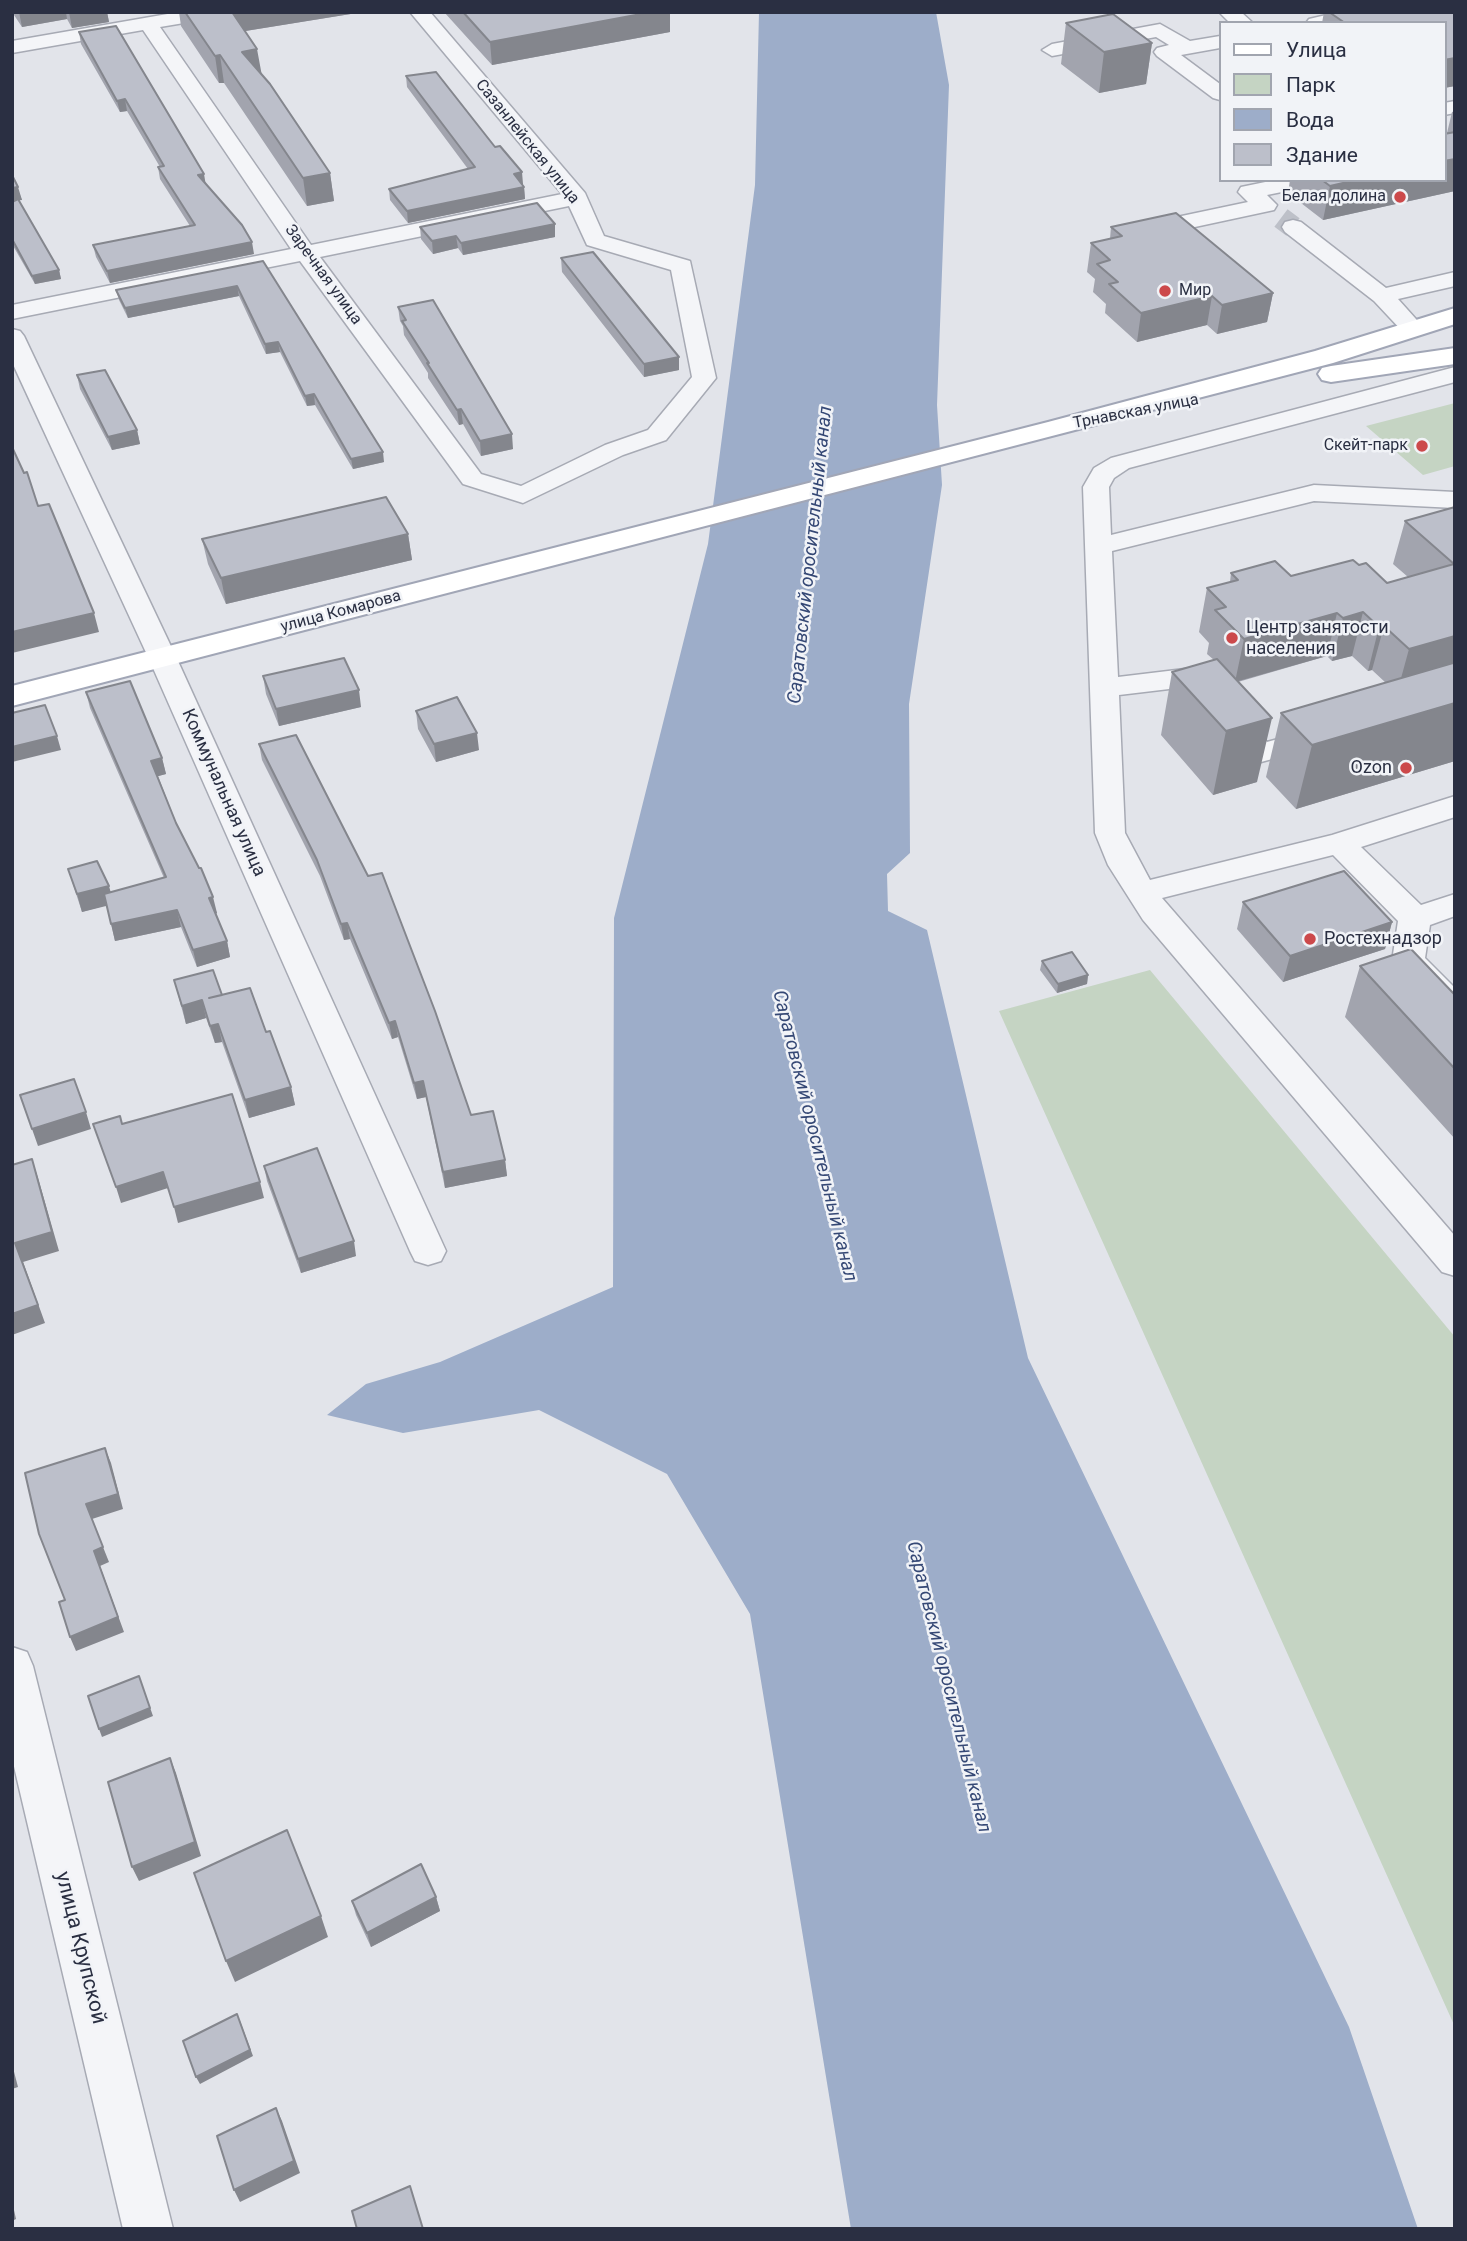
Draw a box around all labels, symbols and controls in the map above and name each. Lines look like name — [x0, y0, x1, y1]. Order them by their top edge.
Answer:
legend — [1218, 21, 1446, 182]
text: Улица — [1286, 38, 1347, 62]
text: Парк — [1286, 73, 1336, 97]
street label: Сазанлейская улица — [471, 76, 583, 208]
text: Вода — [1286, 108, 1334, 132]
text: Здание — [1286, 143, 1358, 167]
place label: Белая долина — [1282, 187, 1386, 207]
marker: Белая долина — [1392, 189, 1408, 205]
street label: Заречная улица — [280, 221, 366, 329]
place label: Мир — [1179, 281, 1211, 301]
marker: Мир — [1157, 283, 1173, 299]
street label: Трнавская улица — [1072, 390, 1200, 434]
water label: Саратовский оросительный канал — [784, 405, 838, 705]
place label: Скейт-парк — [1324, 436, 1408, 456]
marker: Скейт-парк — [1414, 438, 1430, 454]
street label: улица Комарова — [279, 587, 403, 637]
place label: Центр занятости населения — [1246, 617, 1389, 660]
marker: Центр занятости населения — [1224, 630, 1240, 646]
street label: Коммунальная улица — [176, 706, 270, 880]
place label: Ozon — [1351, 757, 1392, 779]
marker: Ozon — [1398, 760, 1414, 776]
place label: Ростехнадзор — [1324, 928, 1442, 950]
marker: Ростехнадзор — [1302, 931, 1318, 947]
water label: Саратовский оросительный канал — [767, 988, 861, 1284]
water label: Саратовский оросительный канал — [901, 1539, 995, 1835]
street label: улица Крупской — [49, 1869, 111, 2027]

